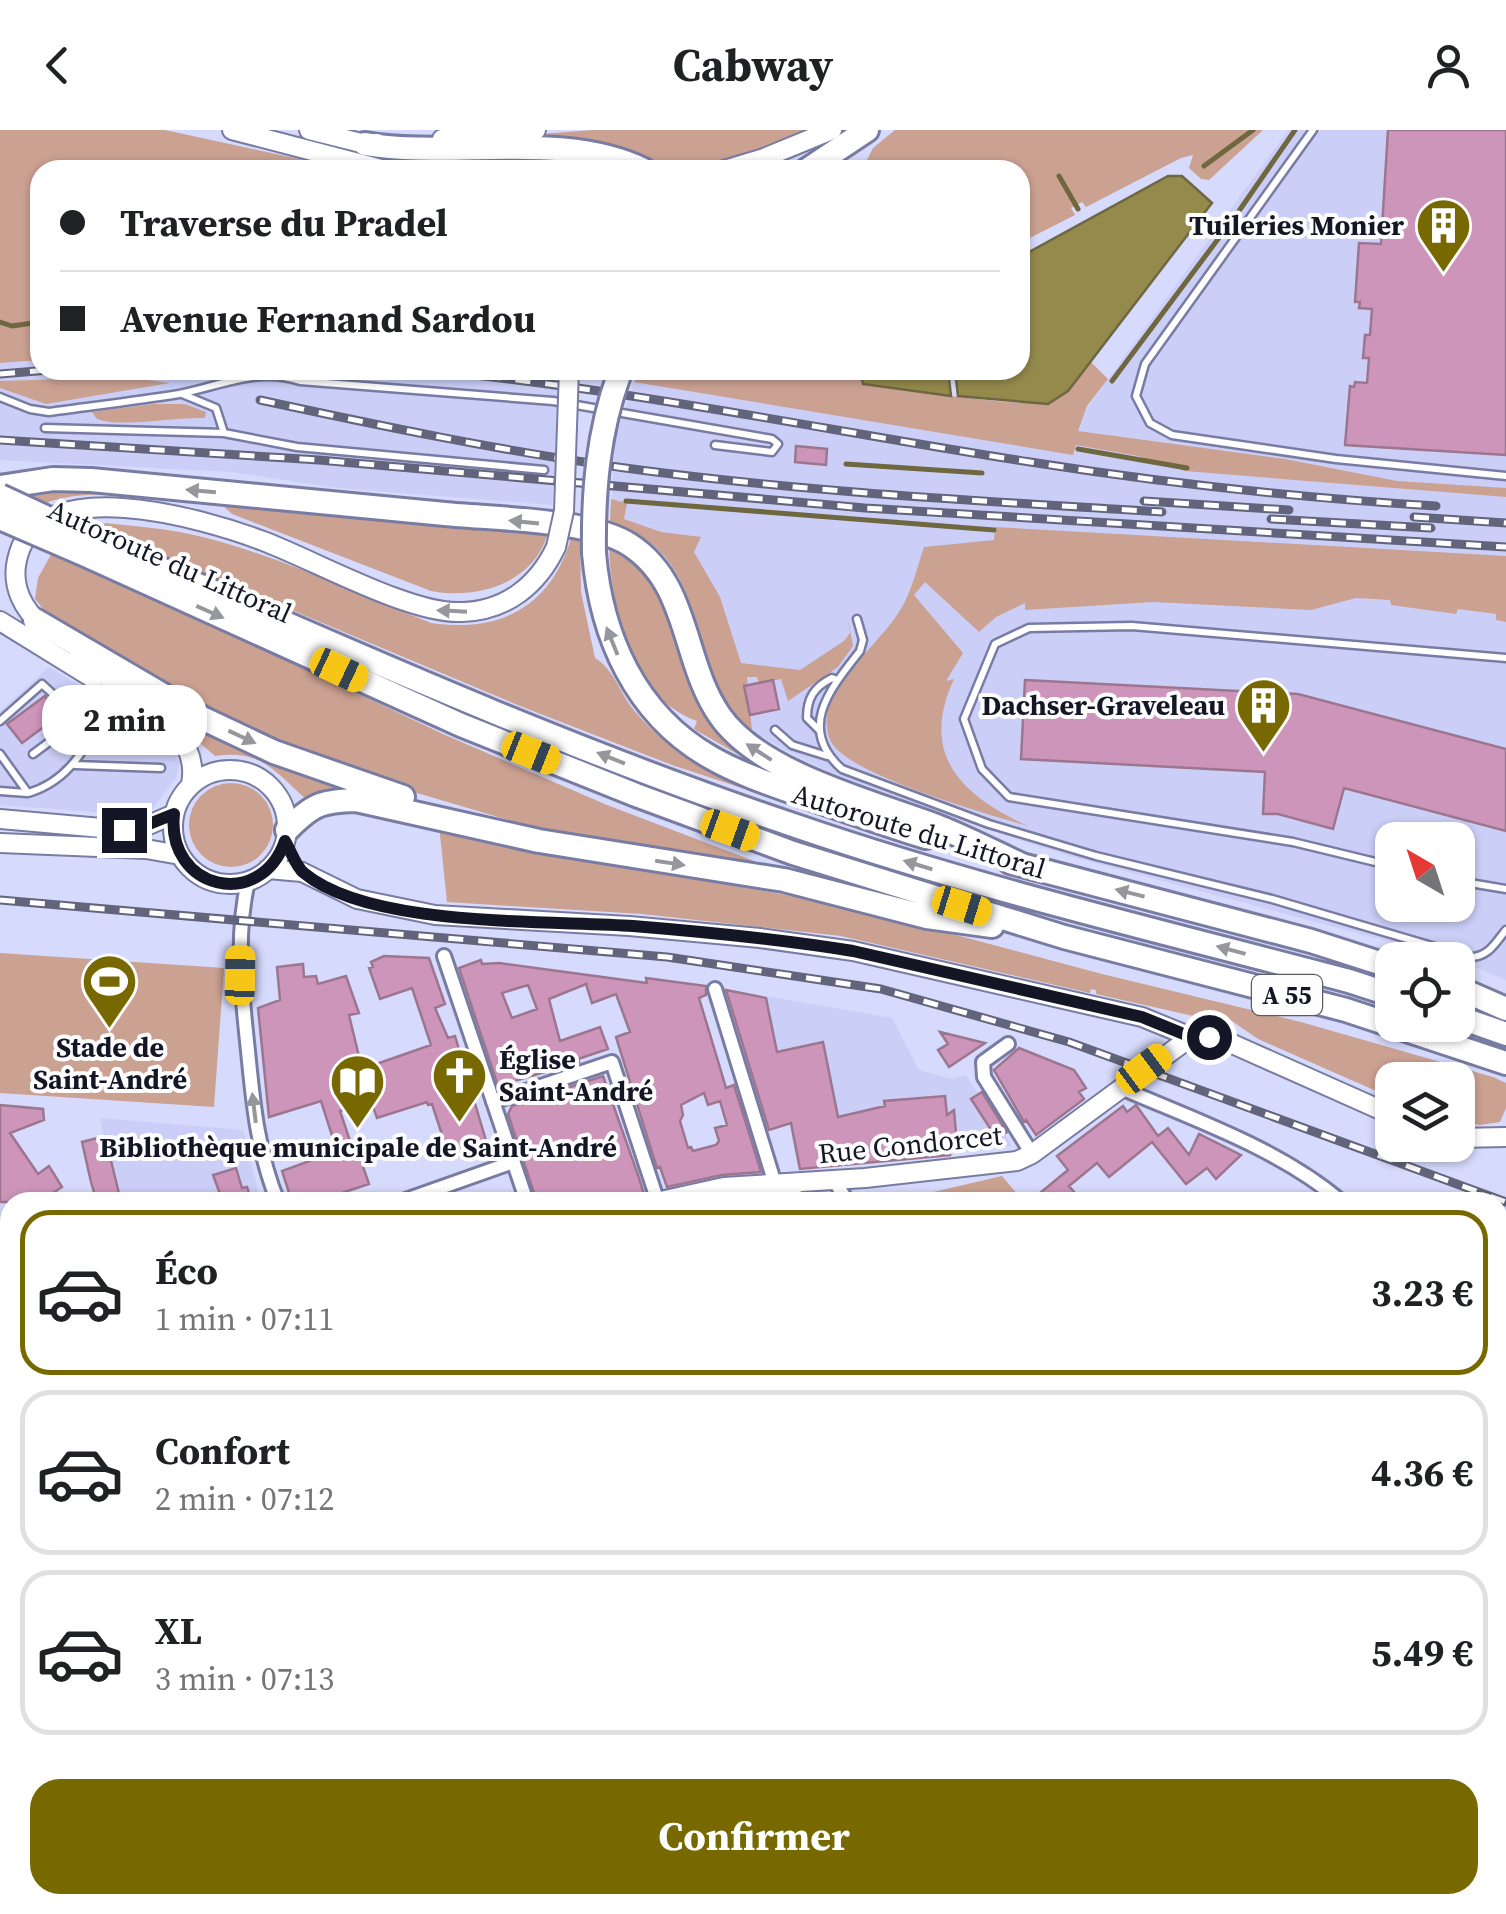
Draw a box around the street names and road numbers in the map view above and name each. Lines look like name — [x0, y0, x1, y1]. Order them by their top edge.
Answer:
street label: Autoroute du Littoral — [42, 490, 298, 632]
street label: Autoroute du Littoral — [788, 774, 1050, 888]
road number: A 55 — [1252, 975, 1322, 1015]
street label: Rue Condorcet — [816, 1115, 1005, 1173]

